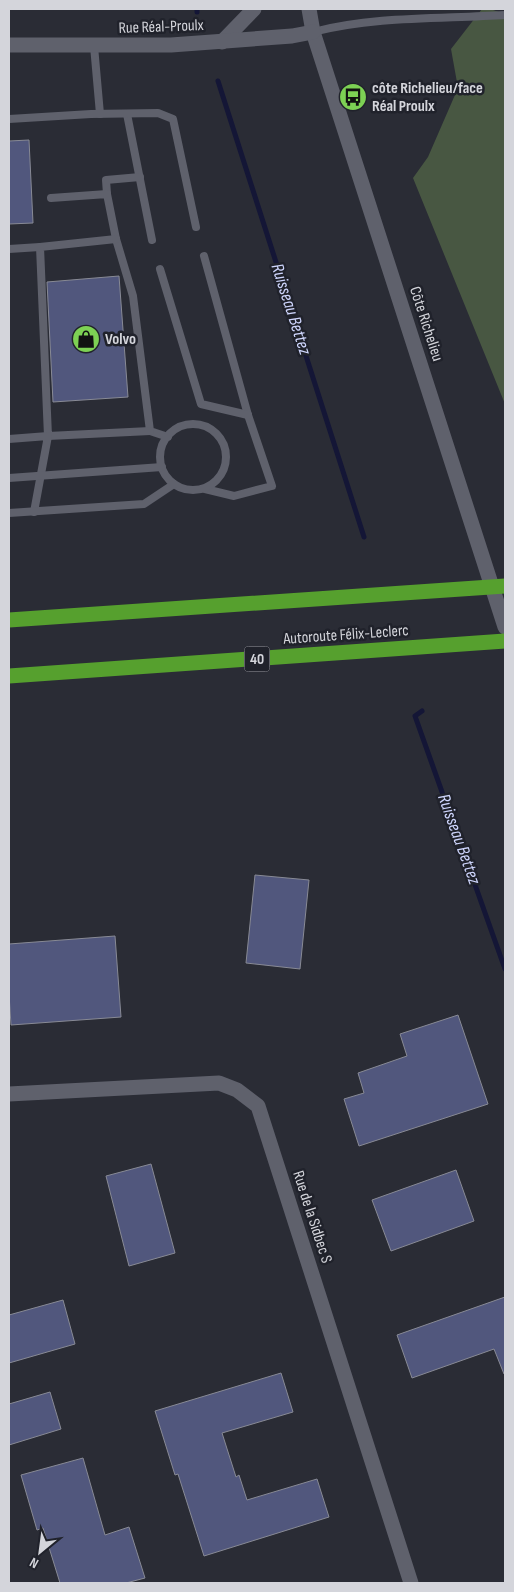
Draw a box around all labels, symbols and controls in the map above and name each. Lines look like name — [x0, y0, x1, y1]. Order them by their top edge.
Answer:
street label: Rue Réal-Proulx — [118, 16, 204, 38]
place label: côte Richelieu/face Réal Proulx — [372, 79, 483, 116]
bus stop icon: côte Richelieu/face Réal Proulx — [338, 82, 368, 112]
water label: Ruisseau Bettez — [266, 261, 316, 358]
street label: Côte Richelieu — [405, 284, 447, 364]
shop icon: Volvo — [71, 324, 101, 354]
place label: Volvo — [105, 330, 136, 349]
street label: Autoroute Félix-Leclerc — [282, 621, 409, 649]
road number: 40 — [244, 646, 270, 672]
water label: Ruisseau Bettez — [433, 791, 485, 888]
street label: Rue de la Sidbec S — [288, 1169, 336, 1266]
north arrow — [15, 1527, 65, 1577]
text: N — [27, 1554, 41, 1572]

